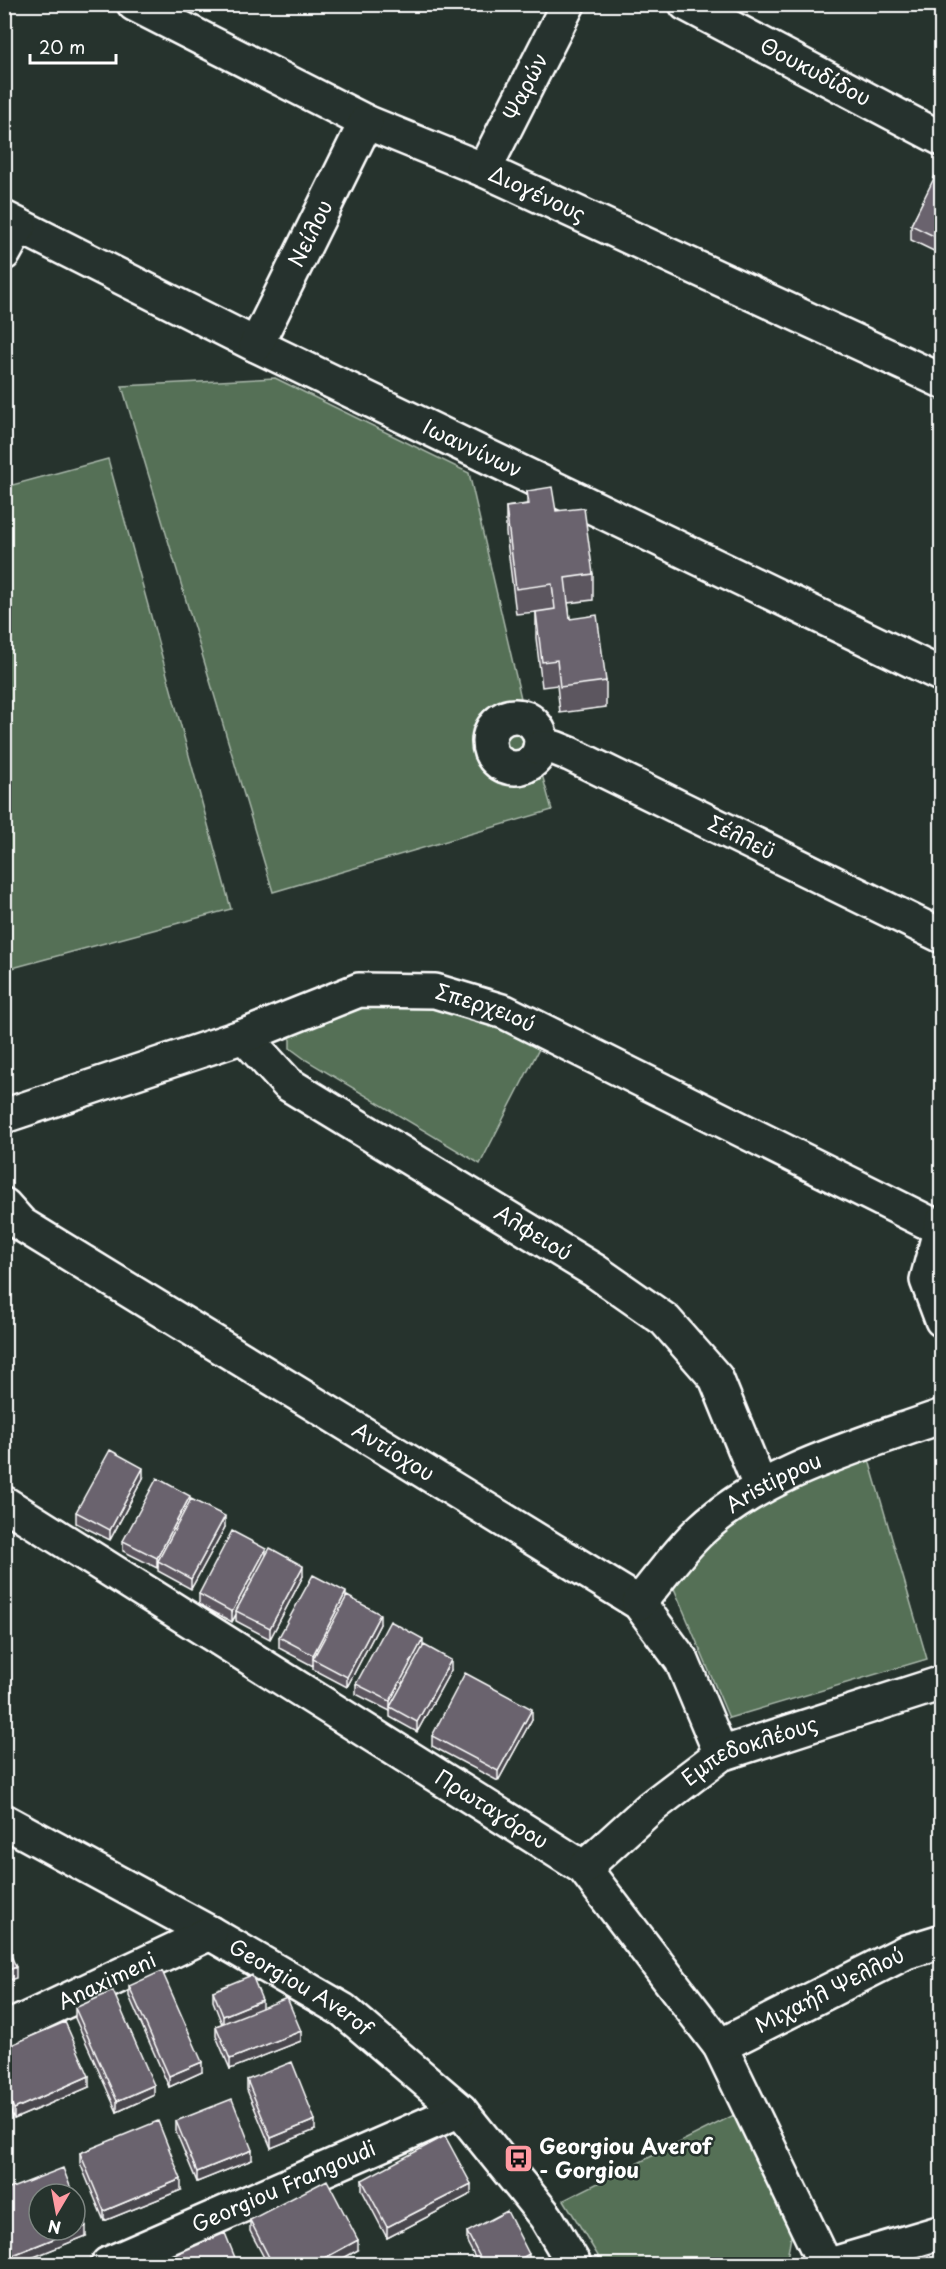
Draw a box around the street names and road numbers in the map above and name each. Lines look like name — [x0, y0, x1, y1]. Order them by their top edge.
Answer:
street label: Θουκυδίδου — [755, 28, 877, 113]
street label: Ψαρών — [494, 47, 555, 126]
street label: Διογένους — [484, 156, 592, 229]
street label: Νείλου — [279, 194, 339, 272]
street label: Ιωαννίνων — [418, 410, 528, 485]
street label: Σέλλεϋ — [703, 806, 781, 866]
street label: Σπερχειού — [432, 974, 542, 1039]
street label: Αλφειού — [489, 1196, 579, 1268]
street label: Αντίοχου — [347, 1413, 441, 1488]
street label: Aristippou — [718, 1443, 826, 1520]
street label: Εμπεδοκλέους — [674, 1706, 821, 1793]
street label: Πρωταγόρου — [430, 1760, 556, 1856]
street label: Georgiou Averof — [224, 1929, 381, 2044]
street label: Μιχαήλ Ψελλού — [749, 1938, 909, 2040]
street label: Anaximeni — [52, 1943, 161, 2017]
street label: Georgiou Frangoudi — [186, 2131, 380, 2240]

